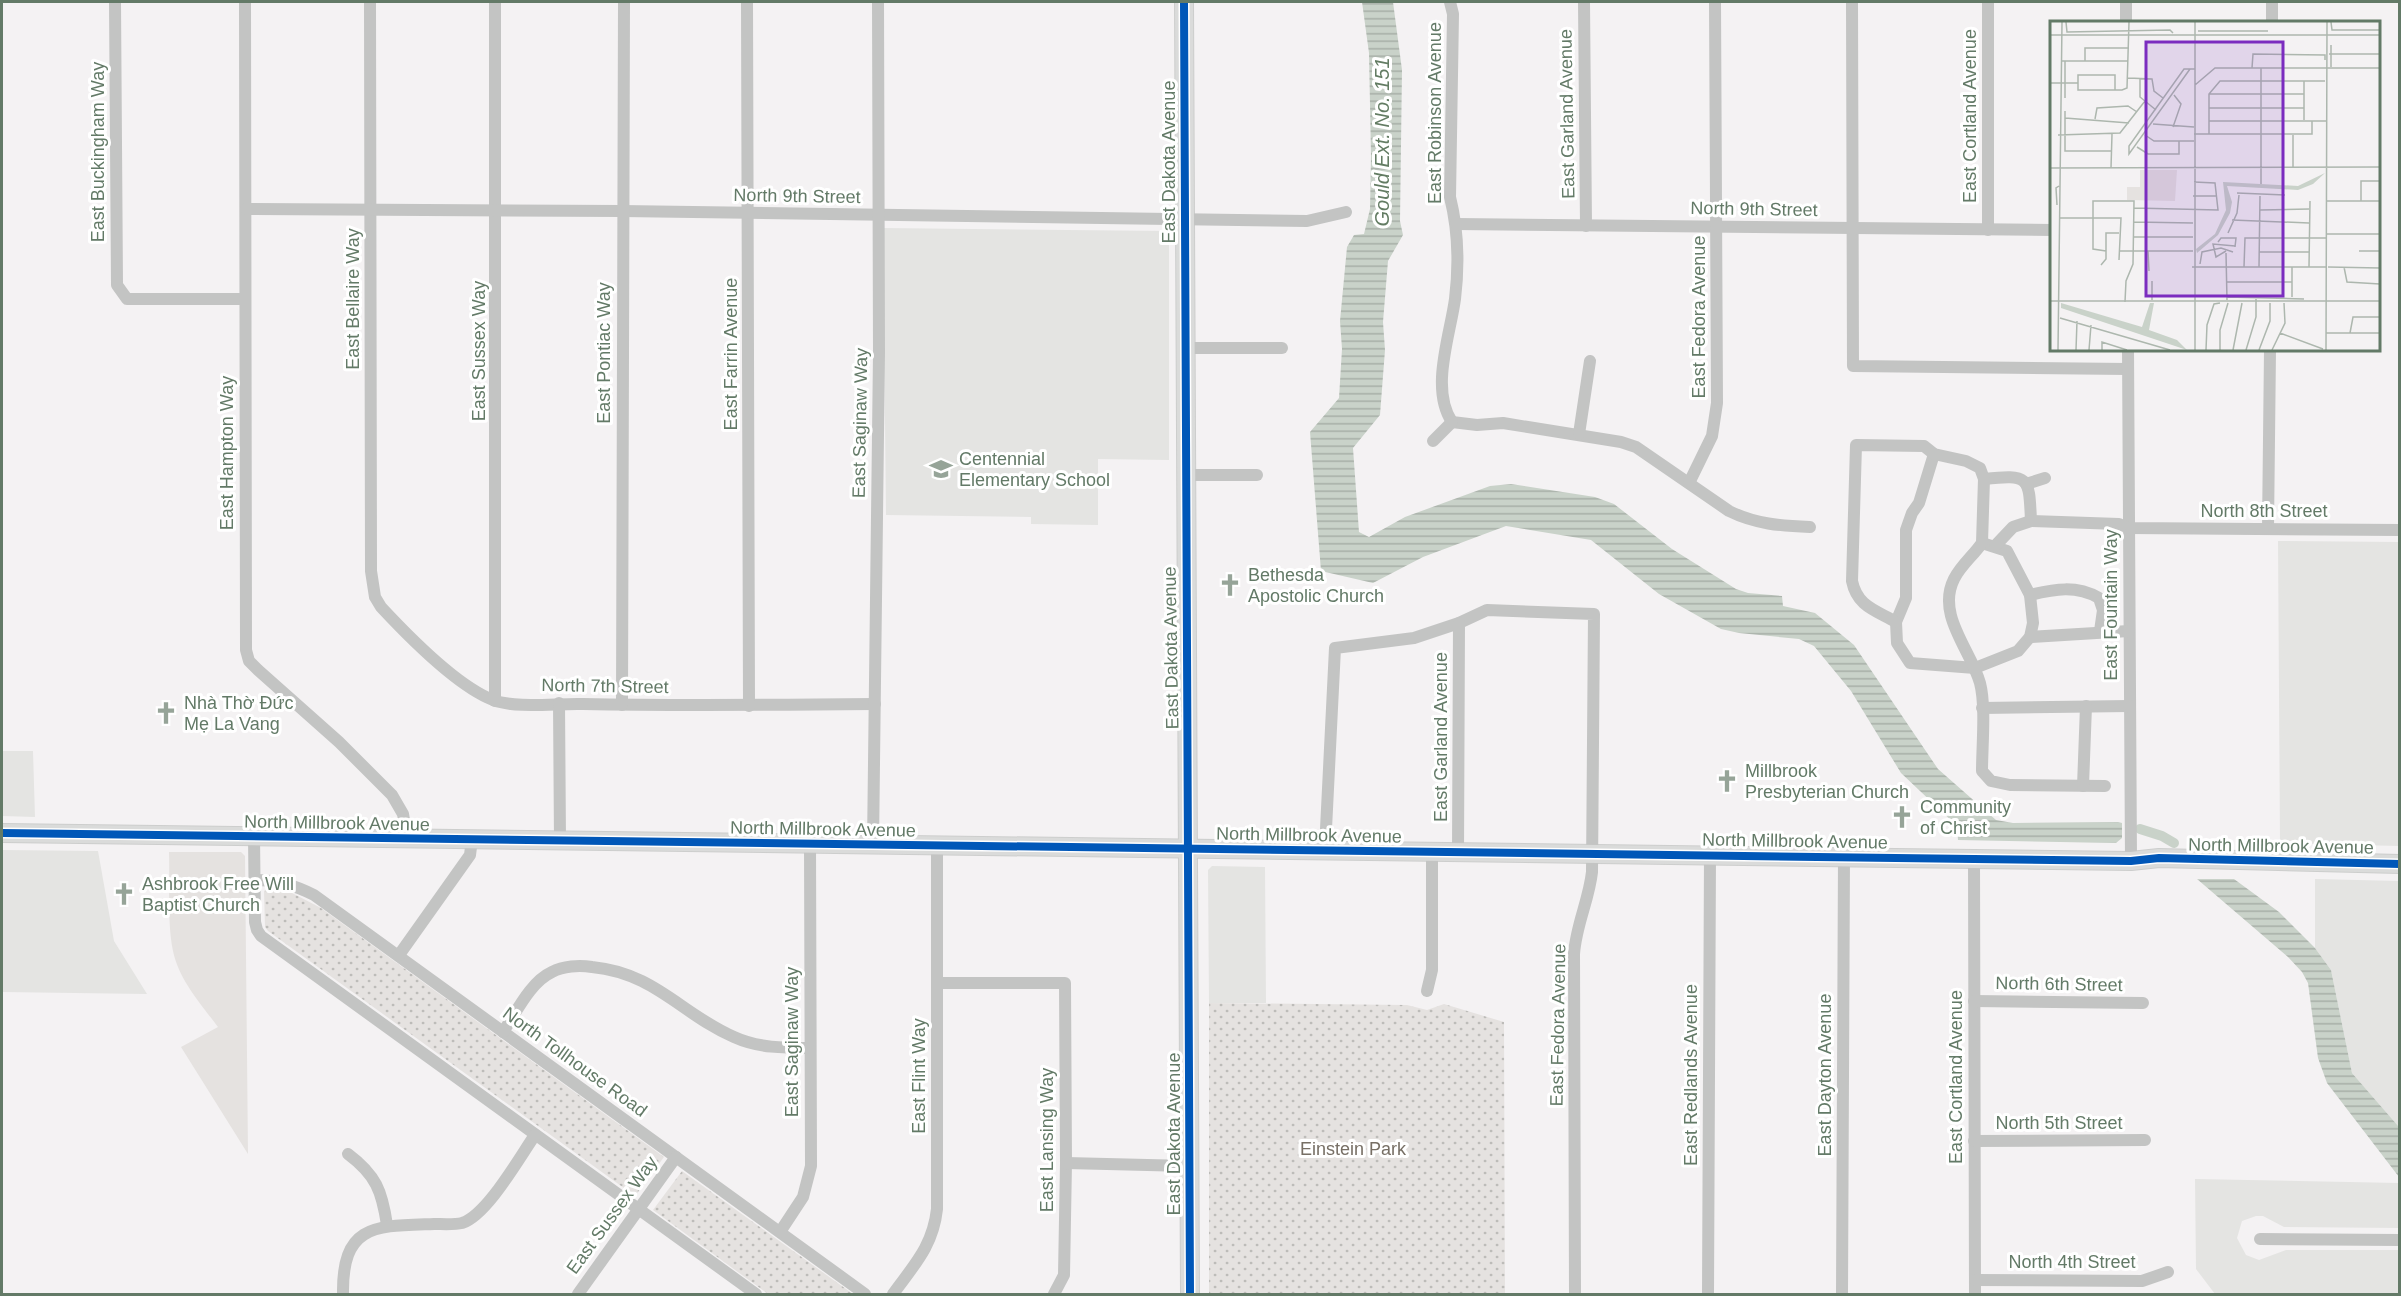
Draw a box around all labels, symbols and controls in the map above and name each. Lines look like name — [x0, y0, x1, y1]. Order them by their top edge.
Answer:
inset map — [2050, 21, 2380, 351]
street label: East Robinson Avenue — [1425, 22, 1445, 204]
street label: East Garland Avenue — [1556, 29, 1578, 199]
street label: East Cortland Avenue — [1960, 29, 1980, 203]
water label: Gould Ext. No. 151 — [1371, 58, 1393, 226]
street label: East Buckingham Way — [88, 62, 108, 242]
street label: East Dakota Avenue — [1159, 81, 1179, 243]
street label: North 9th Street — [733, 185, 861, 207]
street label: North 9th Street — [1690, 198, 1818, 220]
street label: East Bellaire Way — [343, 228, 363, 370]
street label: East Fedora Avenue — [1689, 236, 1709, 398]
street label: East Farrin Avenue — [721, 278, 741, 430]
street label: East Sussex Way — [469, 281, 489, 421]
street label: East Pontiac Way — [594, 282, 614, 424]
street label: East Saginaw Way — [849, 348, 871, 498]
street label: East Hampton Way — [217, 376, 237, 530]
place label: Centennial Elementary School — [959, 449, 1110, 490]
school or university icon: Centennial Elementary School — [928, 456, 954, 482]
street label: North 8th Street — [2200, 501, 2328, 521]
street label: East Fountain Way — [2101, 529, 2121, 681]
place label: Bethesda Apostolic Church — [1248, 565, 1384, 606]
street label: East Dakota Avenue — [1160, 566, 1182, 730]
church icon: Bethesda Apostolic Church — [1217, 572, 1243, 598]
street label: East Garland Avenue — [1431, 652, 1451, 822]
street label: North 7th Street — [541, 675, 669, 697]
place label: Nhà Thờ Đức Mẹ La Vang — [184, 693, 294, 734]
church icon: Nhà Thờ Đức Mẹ La Vang — [153, 700, 179, 726]
place label: Millbrook Presbyterian Church — [1745, 761, 1909, 802]
church icon: Millbrook Presbyterian Church — [1714, 768, 1740, 794]
place label: Community of Christ — [1920, 797, 2011, 838]
church icon: Community of Christ — [1889, 804, 1915, 830]
street label: North Millbrook Avenue — [244, 811, 430, 835]
street label: North Millbrook Avenue — [730, 817, 916, 841]
street label: North Millbrook Avenue — [1216, 823, 1402, 847]
street label: North Millbrook Avenue — [1702, 829, 1888, 853]
street label: North Millbrook Avenue — [2188, 834, 2374, 858]
place label: Ashbrook Free Will Baptist Church — [142, 874, 294, 915]
church icon: Ashbrook Free Will Baptist Church — [111, 881, 137, 907]
street label: East Fedora Avenue — [1547, 943, 1569, 1107]
street label: East Saginaw Way — [782, 967, 802, 1117]
street label: North 6th Street — [1995, 973, 2123, 995]
street label: East Redlands Avenue — [1681, 984, 1701, 1166]
street label: East Cortland Avenue — [1946, 990, 1966, 1164]
street label: East Dayton Avenue — [1815, 994, 1835, 1156]
street label: North Tollhouse Road — [499, 1003, 651, 1121]
street label: East Flint Way — [909, 1018, 929, 1134]
street label: East Dakota Avenue — [1164, 1053, 1184, 1215]
street label: East Lansing Way — [1037, 1068, 1057, 1212]
street label: North 5th Street — [1995, 1113, 2123, 1133]
park label: Einstein Park — [1300, 1139, 1407, 1159]
street label: East Sussex Way — [563, 1152, 661, 1278]
street label: North 4th Street — [2008, 1252, 2136, 1272]

